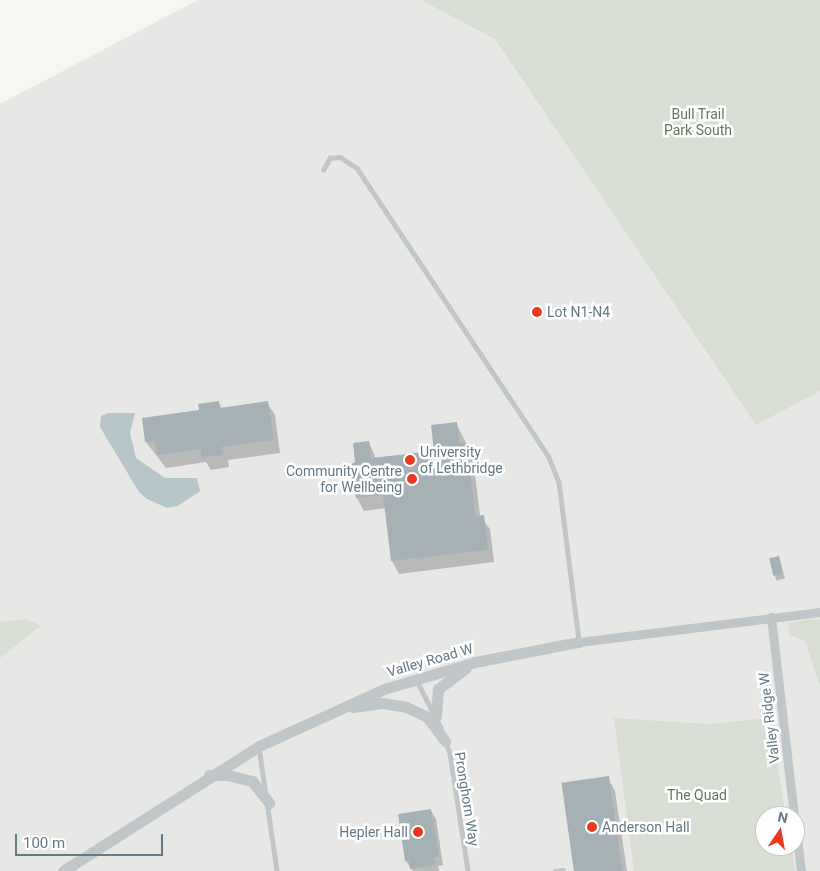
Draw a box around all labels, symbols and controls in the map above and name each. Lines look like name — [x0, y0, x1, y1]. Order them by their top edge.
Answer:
park label: Bull Trail Park South — [664, 106, 732, 138]
place label: Lot N1-N4 — [547, 304, 610, 320]
marker: Lot N1-N4 — [531, 306, 543, 318]
place label: University of Lethbridge — [420, 444, 503, 477]
marker: University of Lethbridge — [404, 454, 416, 466]
place label: Community Centre for Wellbeing — [286, 463, 402, 496]
marker: Community Centre for Wellbeing — [406, 473, 418, 485]
street label: Valley Road W — [385, 640, 475, 680]
street label: Valley Ridge W — [755, 672, 783, 764]
street label: Pronghorn Way — [451, 751, 483, 847]
park label: The Quad — [667, 787, 727, 803]
north arrow — [755, 806, 805, 856]
text: N — [776, 808, 789, 826]
place label: Anderson Hall — [602, 819, 690, 835]
marker: Anderson Hall — [586, 821, 598, 833]
scale bar — [18, 824, 165, 856]
place label: Hepler Hall — [339, 824, 408, 840]
marker: Hepler Hall — [412, 826, 424, 838]
text: 100 m — [23, 834, 65, 852]

